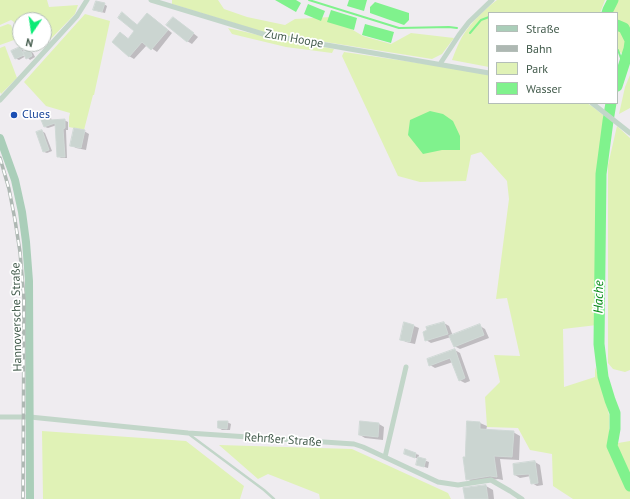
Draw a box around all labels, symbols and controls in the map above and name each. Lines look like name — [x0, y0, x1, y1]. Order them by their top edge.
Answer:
north arrow — [12, 12, 52, 52]
legend — [488, 12, 618, 104]
text: Straße — [526, 21, 560, 36]
street label: Zum Hoope — [264, 27, 324, 51]
text: N — [24, 35, 35, 50]
text: Bahn — [526, 41, 552, 56]
text: Park — [526, 61, 548, 76]
text: Wasser — [526, 81, 562, 96]
place label: Clues — [22, 108, 50, 122]
marker: Clues — [9, 110, 19, 120]
street label: Hannoversche Straße — [9, 262, 25, 372]
water label: Hache — [591, 280, 607, 314]
street label: Rehrßer Straße — [244, 430, 322, 450]

